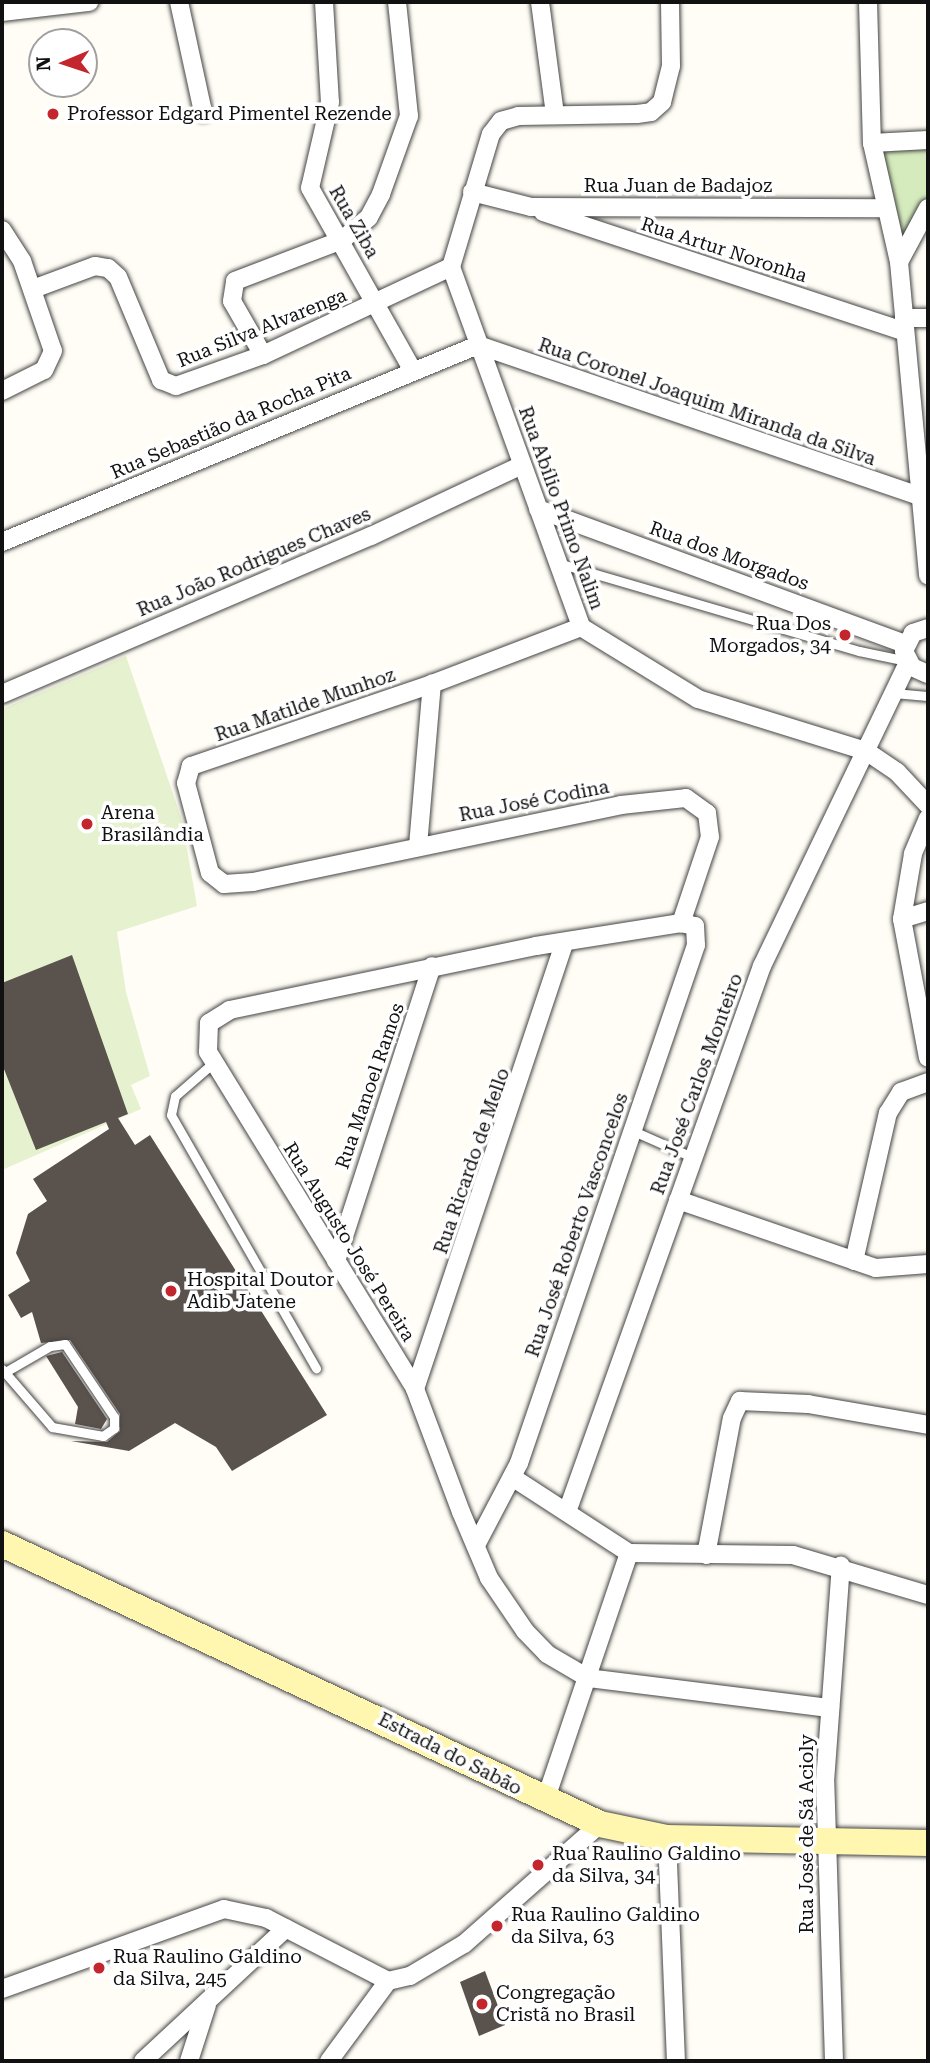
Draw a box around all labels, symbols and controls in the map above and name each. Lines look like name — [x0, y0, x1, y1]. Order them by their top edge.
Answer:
north arrow — [28, 28, 98, 98]
text: N — [32, 56, 55, 71]
place label: Professor Edgard Pimentel Rezende — [67, 103, 392, 125]
marker: Professor Edgard Pimentel Rezende — [45, 106, 61, 122]
street label: Rua Juan de Badajoz — [584, 175, 772, 197]
street label: Rua Ziba — [324, 182, 384, 262]
street label: Rua Artur Noronha — [638, 212, 810, 288]
street label: Rua Silva Alvarenga — [174, 284, 350, 372]
street label: Rua Coronel Joaquim Miranda da Silva — [535, 333, 879, 471]
street label: Rua Sebastião da Rocha Pita — [107, 362, 355, 484]
street label: Rua Abílio Primo Nalim — [514, 403, 608, 613]
street label: Rua João Rodrigues Chaves — [134, 502, 374, 622]
street label: Rua dos Morgados — [646, 517, 812, 595]
place label: Rua Dos Morgados, 34 — [709, 613, 831, 657]
marker: Rua Dos Morgados, 34 — [837, 627, 853, 643]
street label: Rua Matilde Munhoz — [212, 663, 398, 747]
street label: Rua José Codina — [457, 775, 611, 827]
place label: Arena Brasilândia — [101, 802, 204, 846]
marker: Arena Brasilândia — [79, 816, 95, 832]
street label: Rua José Carlos Monteiro — [646, 970, 748, 1198]
street label: Rua Manoel Ramos — [331, 1000, 409, 1172]
street label: Rua Ricardo de Mello — [429, 1065, 515, 1257]
street label: Rua José Roberto Vasconcelos — [521, 1090, 633, 1360]
street label: Rua Augusto José Pereira — [278, 1138, 420, 1346]
place label: Hospital Doutor Adib Jatene — [187, 1269, 334, 1313]
marker: Hospital Doutor Adib Jatene — [161, 1281, 181, 1301]
street label: Estrada do Sabão — [374, 1708, 526, 1800]
street label: Rua José de Sá Acioly — [796, 1734, 818, 1934]
place label: Rua Raulino Galdino da Silva, 34 — [552, 1843, 741, 1887]
marker: Rua Raulino Galdino da Silva, 34 — [530, 1857, 546, 1873]
place label: Rua Raulino Galdino da Silva, 63 — [511, 1904, 700, 1948]
marker: Rua Raulino Galdino da Silva, 63 — [489, 1918, 505, 1934]
place label: Rua Raulino Galdino da Silva, 245 — [113, 1946, 302, 1990]
marker: Rua Raulino Galdino da Silva, 245 — [91, 1960, 107, 1976]
place label: Congregação Cristã no Brasil — [496, 1982, 635, 2026]
marker: Congregação Cristã no Brasil — [474, 1996, 490, 2012]

